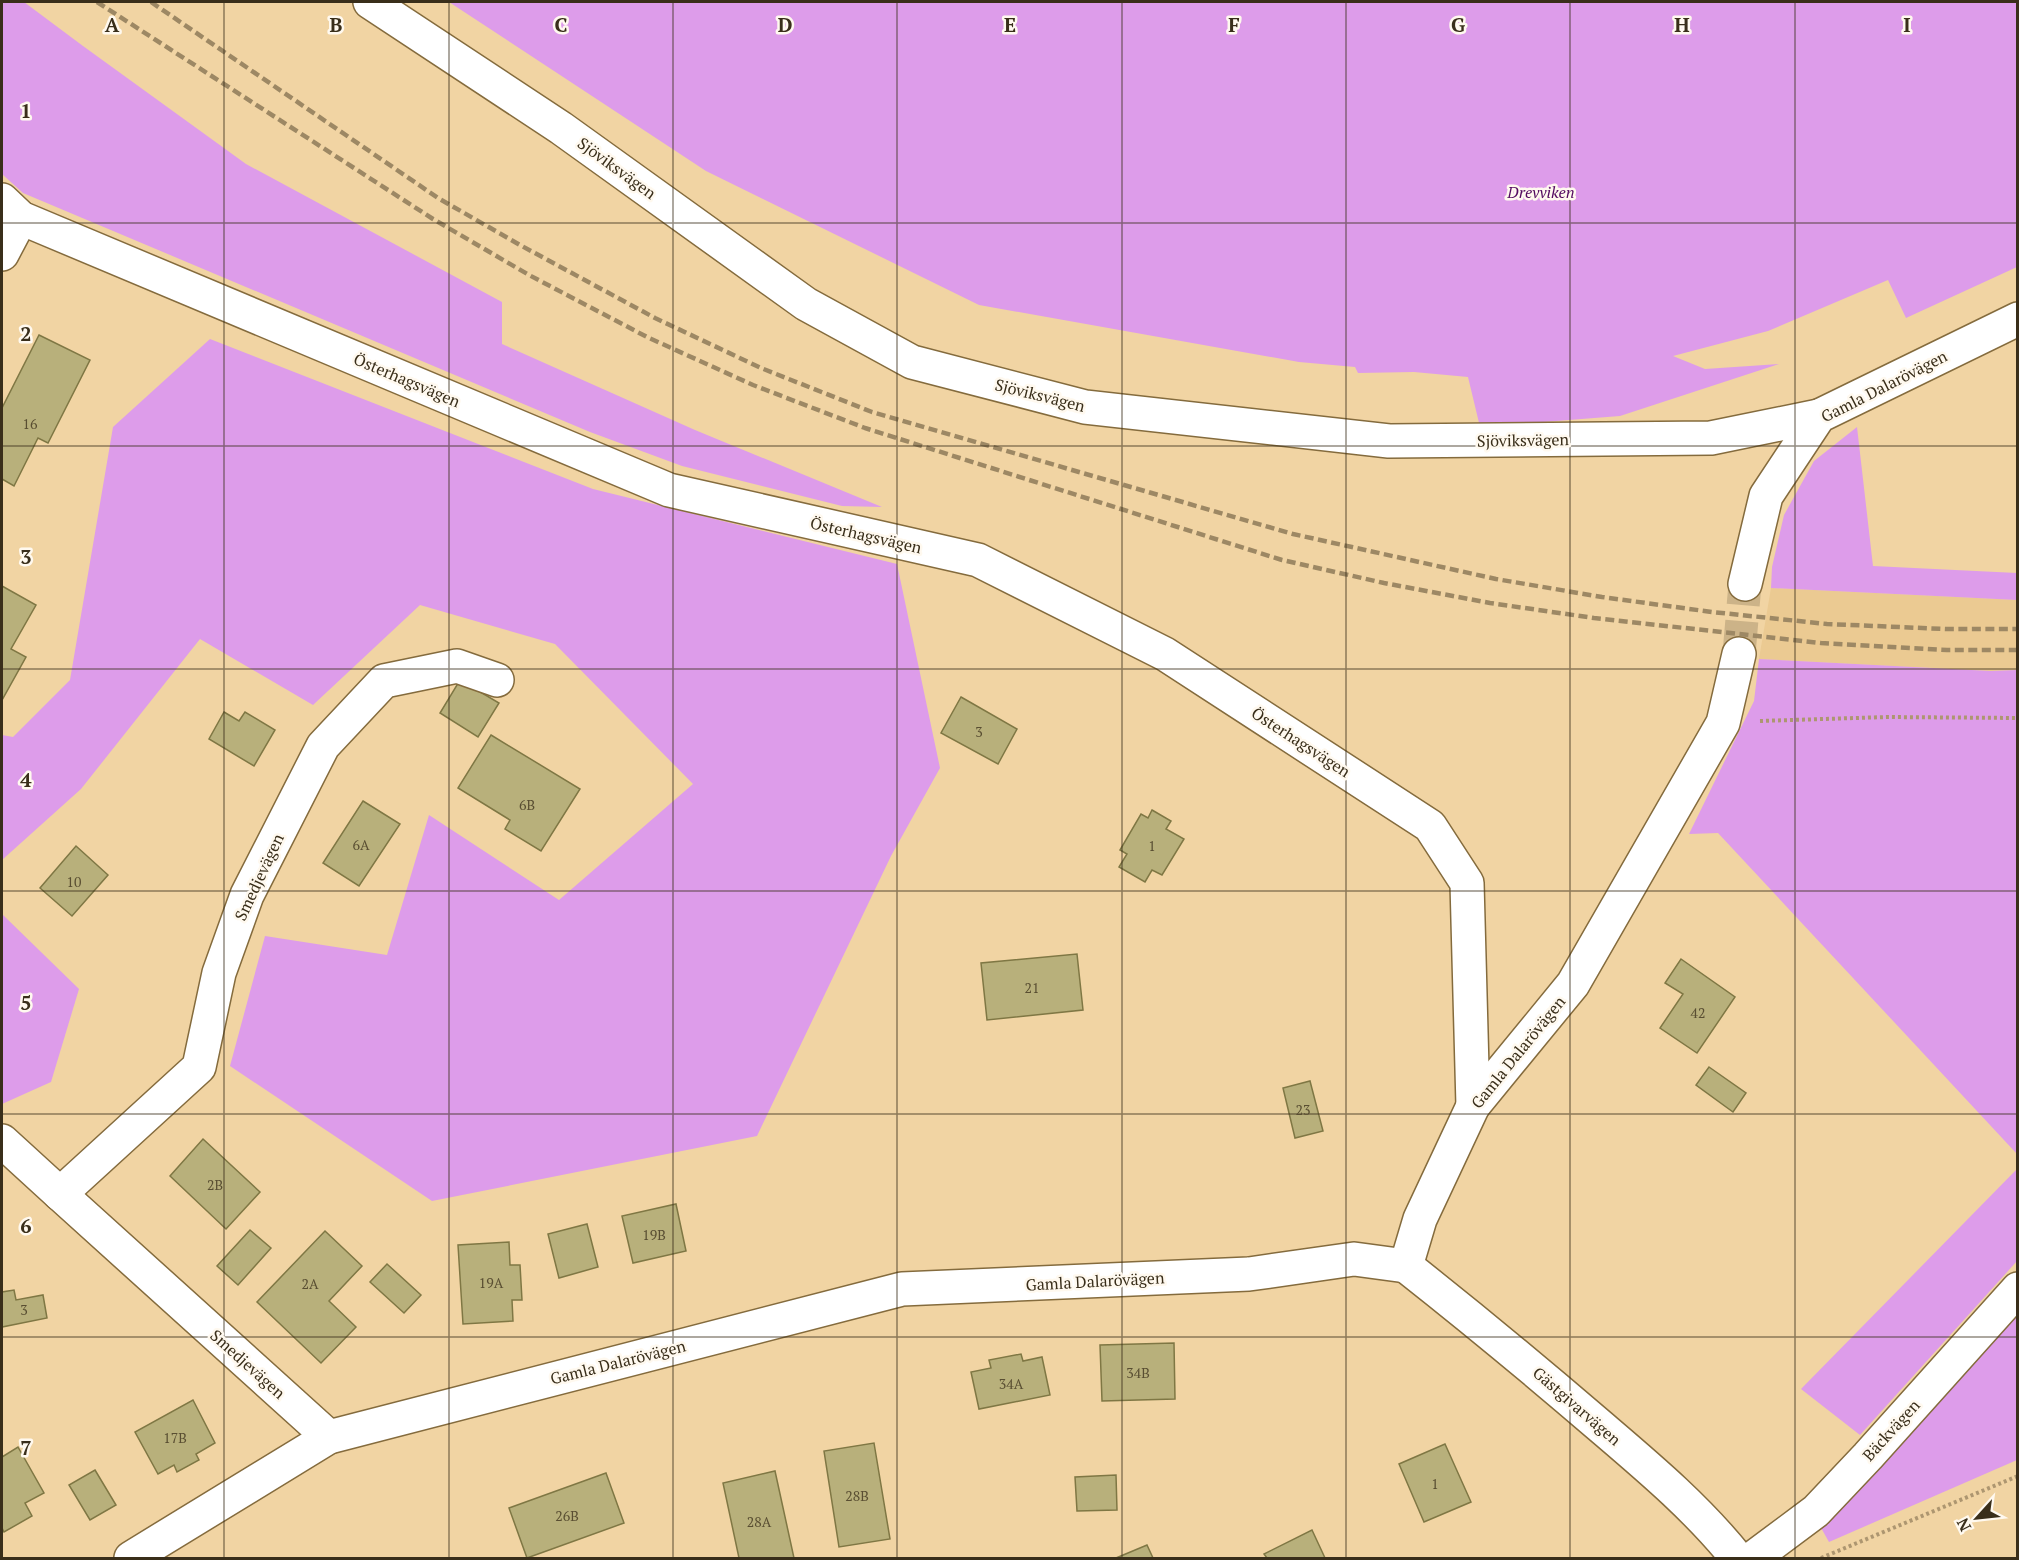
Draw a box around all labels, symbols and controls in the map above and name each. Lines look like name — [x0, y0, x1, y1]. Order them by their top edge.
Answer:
text: A — [105, 11, 120, 38]
text: B — [330, 11, 343, 38]
text: C — [554, 11, 568, 38]
text: D — [778, 11, 792, 38]
text: E — [1004, 11, 1016, 38]
text: F — [1228, 11, 1240, 38]
text: G — [1451, 11, 1465, 38]
text: H — [1674, 11, 1690, 38]
text: I — [1903, 11, 1911, 38]
text: 1 — [20, 97, 32, 124]
street label: Sjöviksvägen — [573, 132, 661, 204]
park label: Drevviken — [1506, 181, 1575, 203]
text: 2 — [20, 320, 32, 347]
street label: Gamla Dalarövägen — [1817, 344, 1951, 427]
street label: Österhagsvägen — [350, 348, 464, 413]
street label: Sjöviksvägen — [993, 373, 1088, 417]
house number: 16 — [23, 414, 38, 433]
street label: Sjöviksvägen — [1477, 428, 1570, 452]
street label: Österhagsvägen — [808, 511, 924, 559]
text: 3 — [20, 543, 32, 570]
street label: Österhagsvägen — [1247, 702, 1355, 783]
house number: 3 — [975, 722, 983, 741]
text: 4 — [20, 766, 32, 793]
house number: 6B — [519, 795, 535, 814]
street label: Smedjevägen — [229, 829, 289, 924]
house number: 6A — [352, 835, 370, 854]
house number: 1 — [1148, 836, 1156, 855]
house number: 10 — [67, 872, 81, 891]
house number: 21 — [1025, 978, 1039, 997]
text: 5 — [20, 989, 32, 1016]
street label: Gamla Dalarövägen — [1466, 991, 1571, 1113]
house number: 42 — [1691, 1003, 1705, 1022]
house number: 23 — [1296, 1100, 1310, 1119]
house number: 2B — [207, 1175, 223, 1194]
text: 6 — [20, 1212, 32, 1239]
house number: 19B — [642, 1225, 666, 1244]
street label: Gamla Dalarövägen — [1025, 1266, 1165, 1296]
house number: 19A — [479, 1273, 504, 1292]
house number: 2A — [301, 1274, 319, 1293]
house number: 3 — [20, 1300, 28, 1319]
street label: Smedjevägen — [206, 1324, 291, 1404]
street label: Gamla Dalarövägen — [548, 1334, 688, 1389]
street label: Gästgivarvägen — [1528, 1362, 1626, 1451]
house number: 34B — [1126, 1363, 1150, 1382]
house number: 34A — [999, 1374, 1024, 1393]
street label: Bäckvägen — [1857, 1394, 1925, 1466]
house number: 17B — [163, 1428, 187, 1447]
text: 7 — [20, 1434, 32, 1461]
house number: 1 — [1431, 1474, 1439, 1493]
house number: 28B — [845, 1486, 869, 1505]
north arrow — [1947, 1488, 2007, 1548]
house number: 26B — [555, 1506, 579, 1525]
house number: 28A — [747, 1512, 772, 1531]
text: N — [1951, 1514, 1976, 1535]

